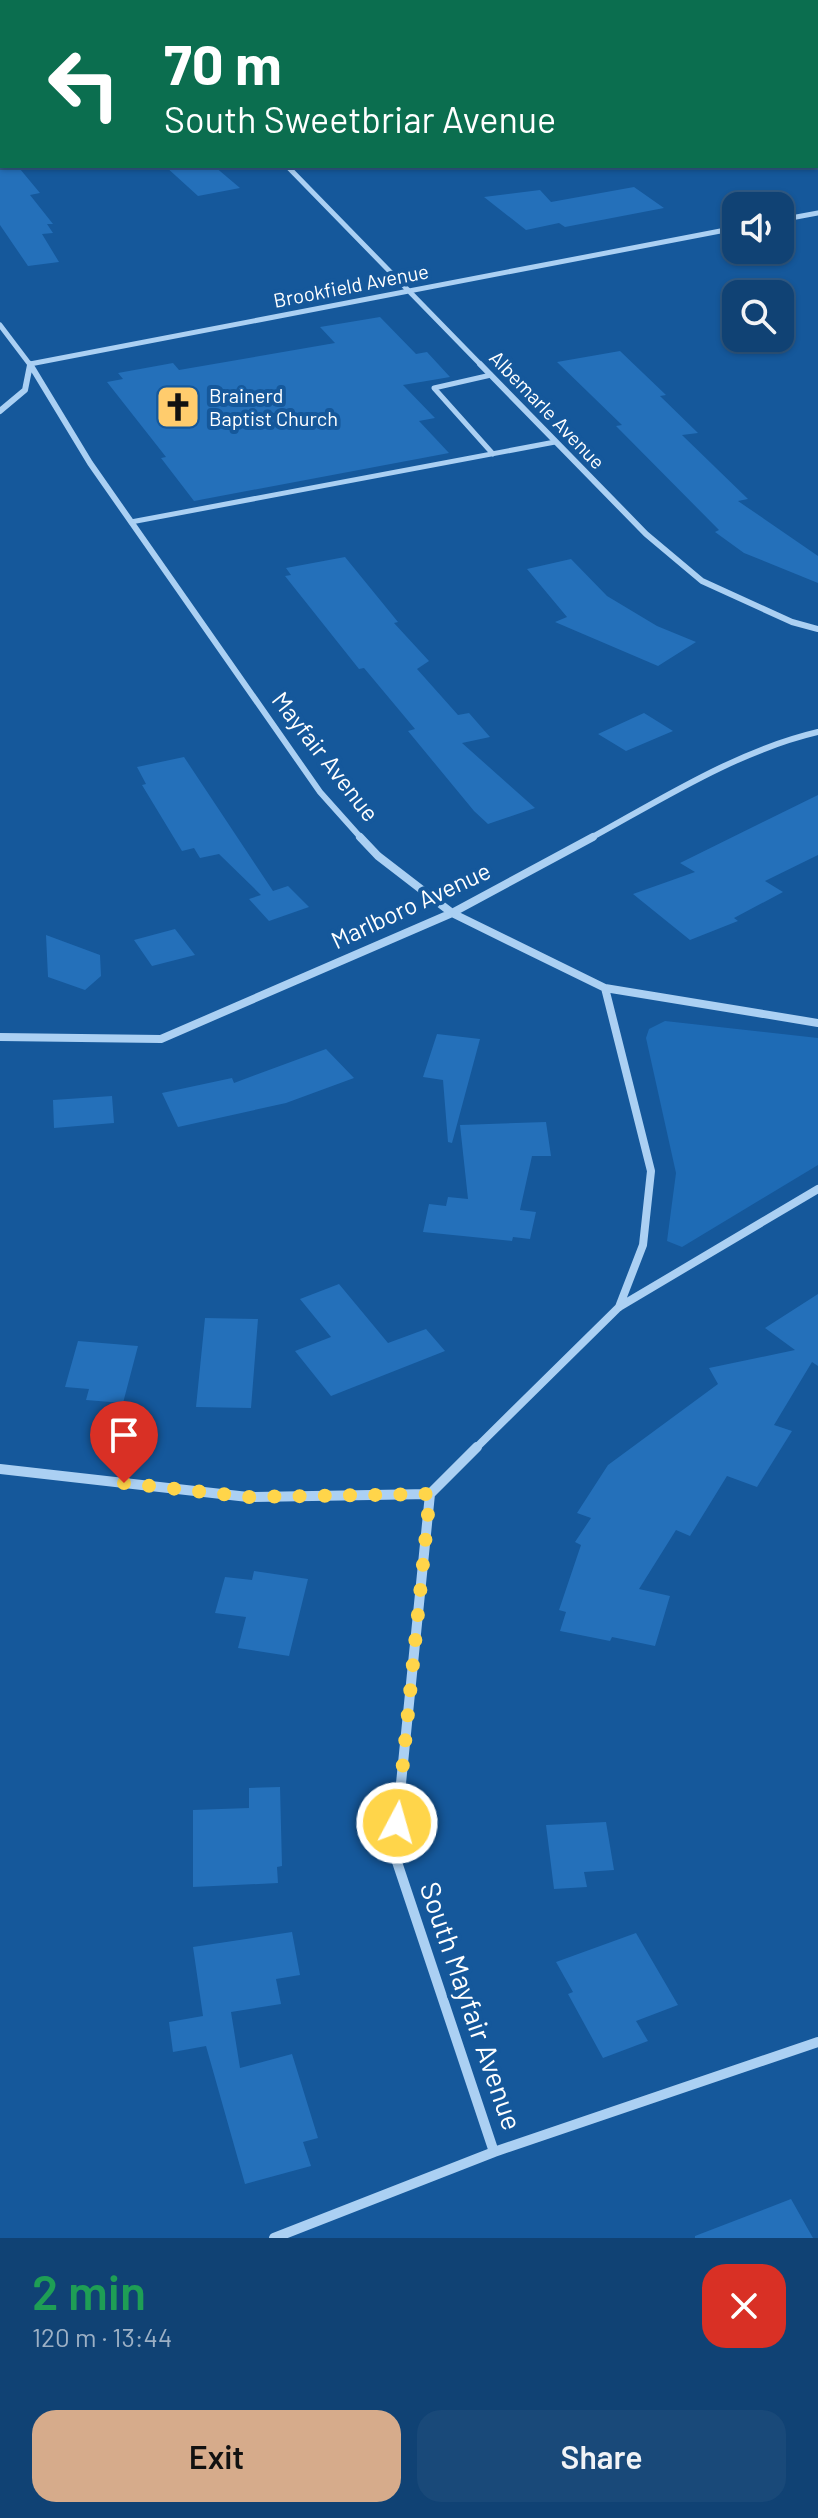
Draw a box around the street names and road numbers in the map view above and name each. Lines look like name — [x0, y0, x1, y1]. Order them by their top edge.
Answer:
street label: Brookfield Avenue — [271, 258, 430, 312]
street label: Albemarle Avenue — [485, 345, 610, 473]
street label: Mayfair Avenue — [267, 685, 386, 827]
street label: Marlboro Avenue — [326, 855, 495, 954]
street label: South Mayfair Avenue — [414, 1877, 530, 2134]

